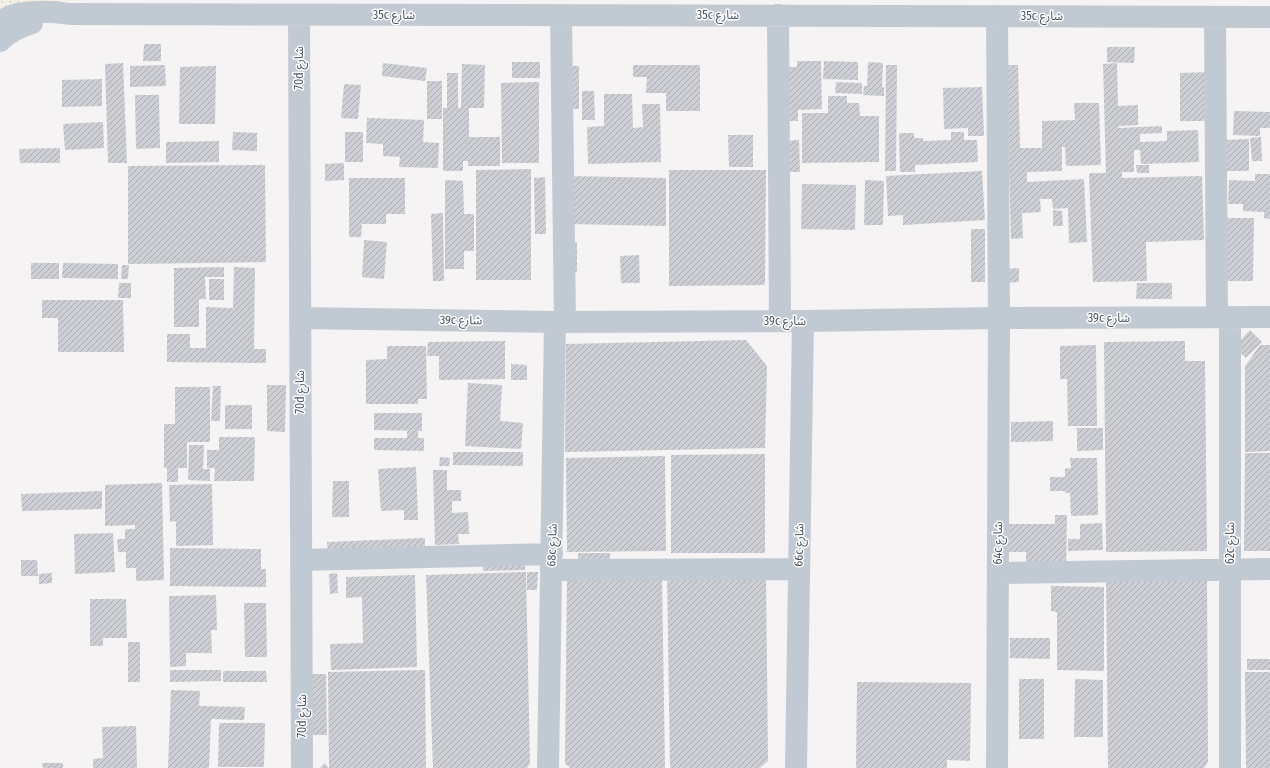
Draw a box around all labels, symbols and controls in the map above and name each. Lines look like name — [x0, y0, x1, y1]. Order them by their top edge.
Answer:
street label: 35c شارع — [373, 8, 415, 24]
street label: 35c شارع — [697, 8, 739, 24]
street label: 35c شارع — [1021, 9, 1063, 25]
street label: 70d شارع — [292, 46, 308, 90]
street label: 39c شارع — [1088, 311, 1130, 327]
street label: 39c شارع — [440, 313, 482, 329]
street label: 39c شارع — [764, 314, 806, 330]
street label: 70d شارع — [293, 370, 309, 414]
street label: 64c شارع — [991, 521, 1007, 565]
street label: 62c شارع — [1223, 522, 1239, 564]
street label: 68c شارع — [544, 523, 562, 567]
street label: 66c شارع — [792, 523, 808, 567]
street label: 70d شارع — [295, 694, 311, 738]

